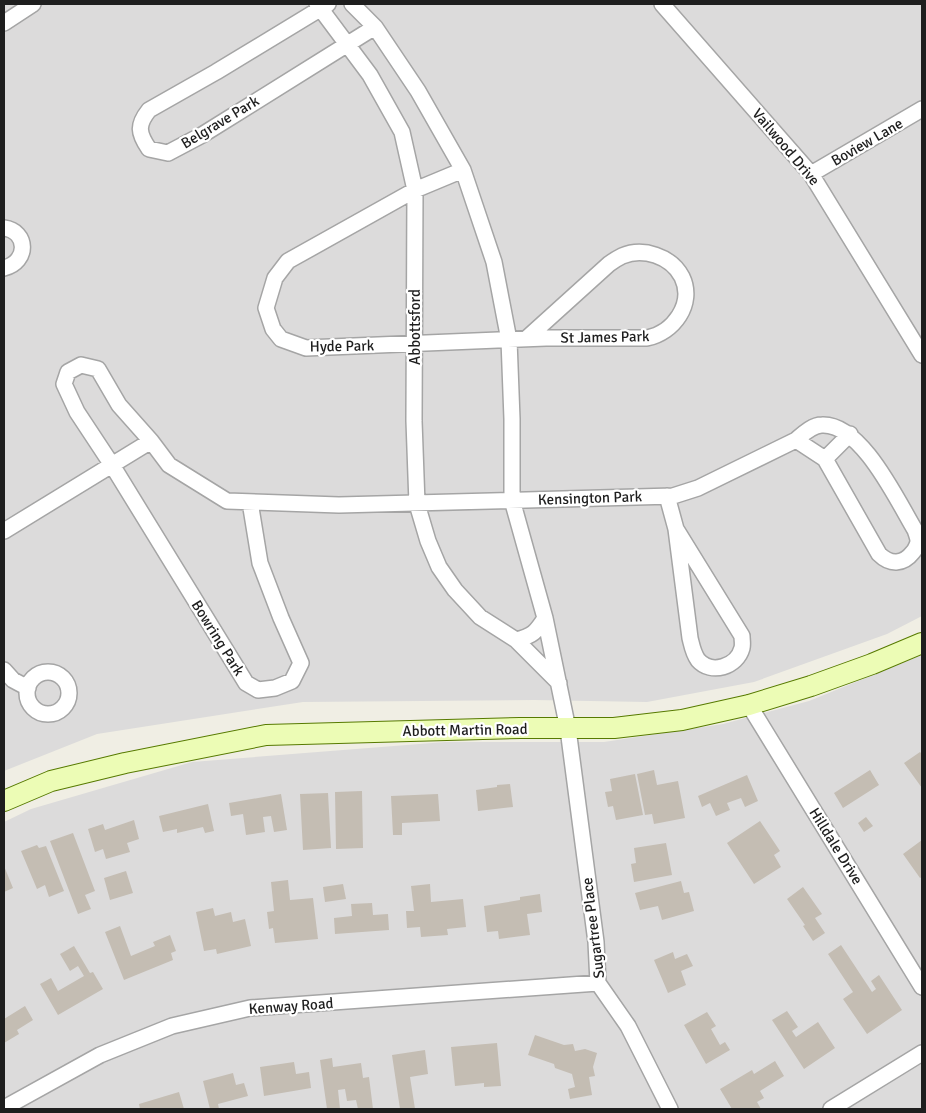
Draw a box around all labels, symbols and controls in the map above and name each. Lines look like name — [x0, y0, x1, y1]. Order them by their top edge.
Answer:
street label: Belgrave Park — [178, 91, 263, 152]
street label: Vailwood Drive — [749, 105, 823, 189]
street label: Boview Lane — [828, 114, 906, 170]
street label: Abbottsford — [406, 289, 424, 365]
street label: St James Park — [560, 327, 650, 347]
street label: Hyde Park — [310, 336, 375, 356]
street label: Kensington Park — [538, 487, 643, 509]
street label: Bowring Park — [188, 597, 249, 679]
street label: Abbott Martin Road — [402, 720, 528, 740]
street label: Hilldale Drive — [805, 804, 867, 888]
street label: Sugartree Place — [578, 876, 608, 980]
street label: Kenway Road — [248, 994, 334, 1018]

